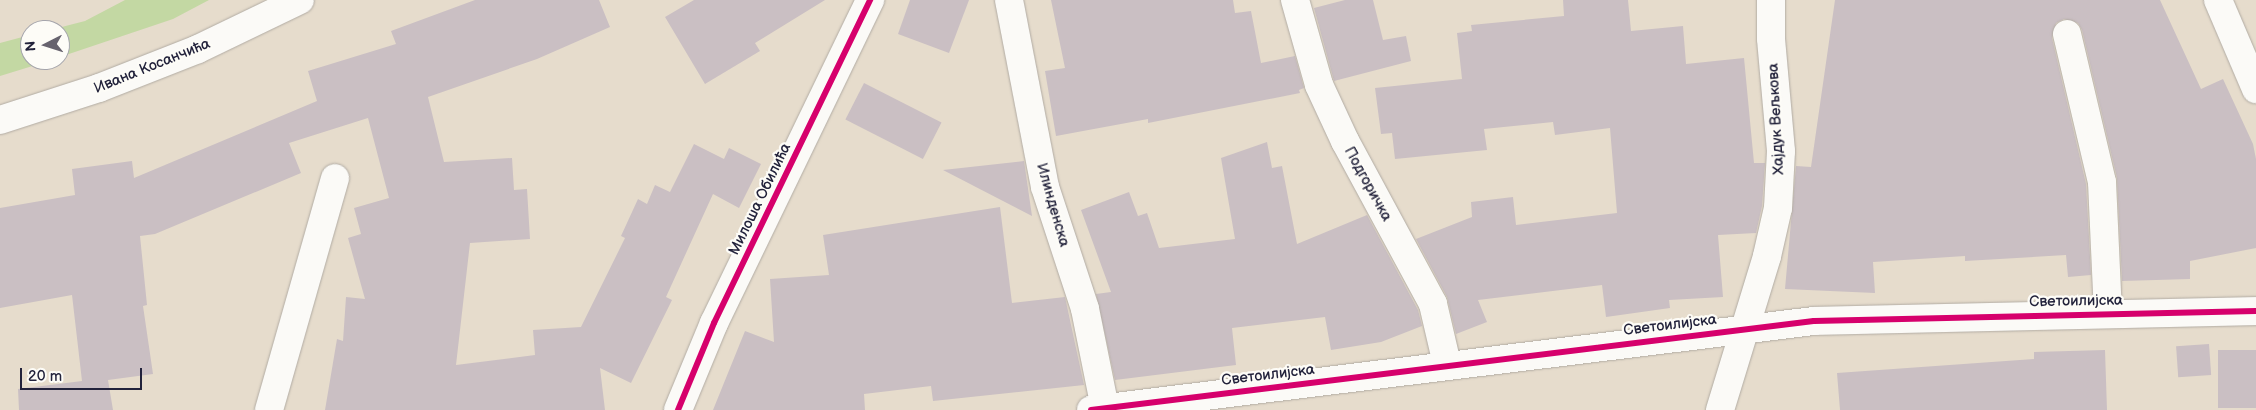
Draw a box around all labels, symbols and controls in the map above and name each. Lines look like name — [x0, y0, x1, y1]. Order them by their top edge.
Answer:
north arrow — [20, 20, 70, 70]
street label: Ивана Косанчића — [91, 34, 213, 98]
text: N — [22, 40, 39, 52]
street label: Хајдук Вељкова — [1764, 63, 1788, 175]
street label: Милоша Обилића — [725, 140, 795, 258]
street label: Подгоричка — [1340, 144, 1396, 224]
street label: Илинденска — [1032, 161, 1074, 249]
street label: Светоилијска — [2029, 291, 2123, 311]
street label: Светоилијска — [1622, 310, 1718, 340]
scale bar — [22, 358, 145, 390]
street label: Светоилијска — [1220, 360, 1316, 390]
text: 20 m — [28, 367, 62, 386]

